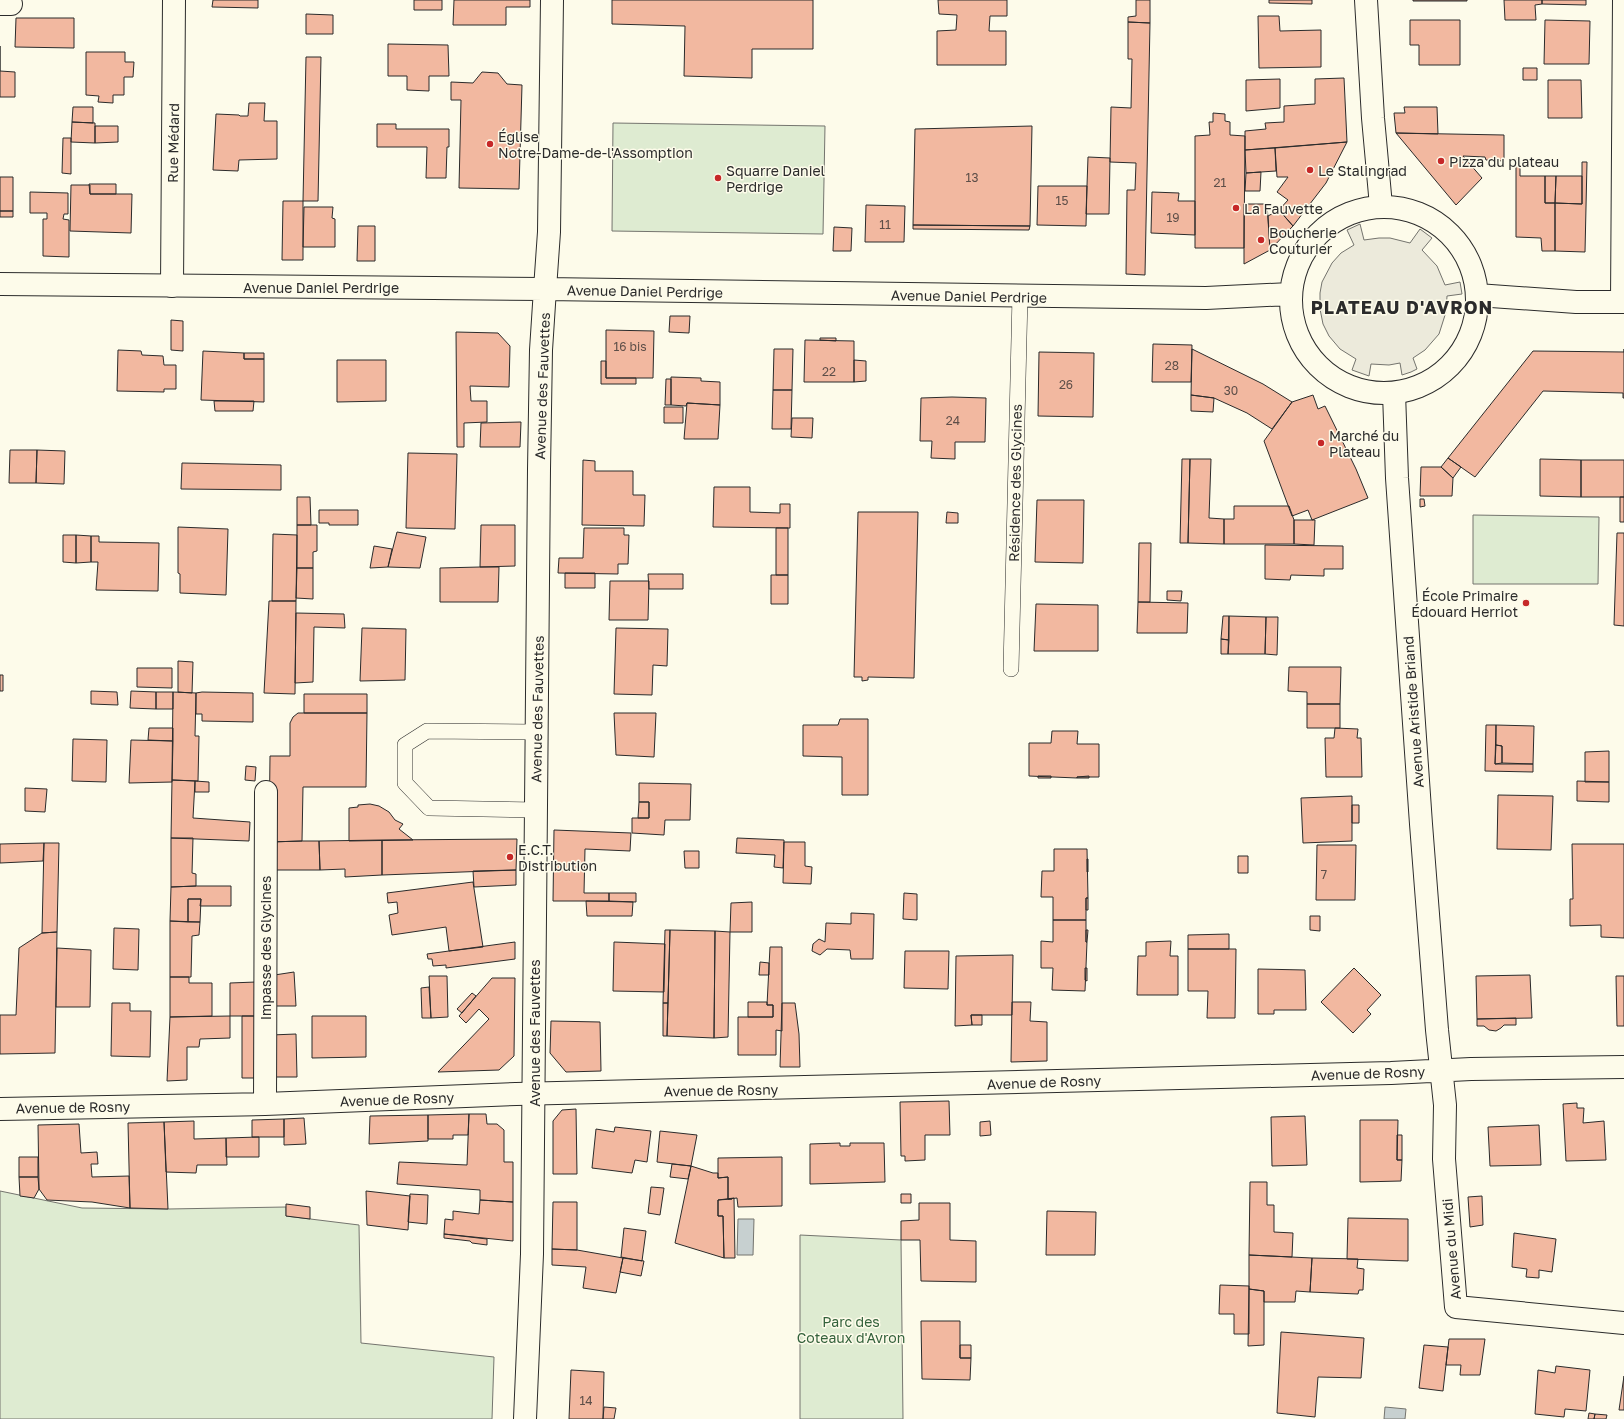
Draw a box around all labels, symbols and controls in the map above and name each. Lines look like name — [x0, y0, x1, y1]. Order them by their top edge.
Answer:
street label: Rue Médard — [164, 103, 182, 183]
place label: Église Notre-Dame-de-l'Assomption — [498, 128, 693, 161]
marker: Église Notre-Dame-de-l'Assomption — [485, 139, 495, 149]
place label: Pizza du plateau — [1449, 153, 1559, 170]
marker: Pizza du plateau — [1436, 156, 1446, 166]
place label: Squarre Daniel Perdrige — [726, 162, 825, 195]
place label: Le Stalingrad — [1318, 162, 1407, 179]
marker: Le Stalingrad — [1305, 165, 1315, 175]
house number: 13 — [966, 170, 978, 185]
marker: Squarre Daniel Perdrige — [713, 173, 723, 183]
house number: 21 — [1214, 175, 1227, 190]
house number: 15 — [1056, 193, 1068, 208]
place label: La Fauvette — [1244, 200, 1323, 217]
marker: La Fauvette — [1231, 203, 1241, 213]
house number: 19 — [1166, 210, 1180, 225]
house number: 11 — [879, 217, 891, 232]
place label: Boucherie Couturier — [1269, 224, 1337, 257]
marker: Boucherie Couturier — [1256, 235, 1266, 245]
street label: Avenue Daniel Perdrige — [243, 279, 399, 296]
street label: Avenue Daniel Perdrige — [567, 281, 723, 301]
street label: Avenue Daniel Perdrige — [891, 286, 1047, 306]
district label: PLATEAU D'AVRON — [1311, 296, 1493, 318]
street label: Avenue des Fauvettes — [531, 312, 553, 460]
house number: 16 bis — [613, 339, 647, 354]
house number: 28 — [1165, 358, 1179, 373]
house number: 22 — [822, 364, 836, 379]
house number: 26 — [1059, 377, 1073, 392]
house number: 30 — [1224, 383, 1238, 398]
street label: Résidence des Glycines — [1005, 404, 1025, 562]
house number: 24 — [946, 413, 960, 428]
place label: Marché du Plateau — [1329, 427, 1399, 460]
marker: Marché du Plateau — [1316, 438, 1326, 448]
place label: École Primaire Édouard Herriot — [1411, 587, 1518, 620]
marker: École Primaire Édouard Herriot — [1521, 598, 1531, 608]
street label: Avenue des Fauvettes — [527, 635, 547, 783]
street label: Avenue Aristide Briand — [1399, 635, 1427, 789]
place label: E.C.T. Distribution — [518, 841, 597, 874]
marker: E.C.T. Distribution — [505, 852, 515, 862]
house number: 7 — [1321, 867, 1327, 882]
street label: Impasse des Glycines — [257, 876, 274, 1020]
street label: Avenue des Fauvettes — [526, 959, 543, 1107]
street label: Avenue de Rosny — [1310, 1063, 1426, 1083]
street label: Avenue de Rosny — [986, 1072, 1102, 1092]
street label: Avenue de Rosny — [664, 1080, 779, 1099]
street label: Avenue de Rosny — [339, 1089, 455, 1109]
street label: Avenue de Rosny — [16, 1097, 131, 1116]
street label: Avenue du Midi — [1438, 1198, 1464, 1300]
park label: Parc des Coteaux d'Avron — [797, 1313, 905, 1346]
house number: 14 — [579, 1393, 593, 1408]

